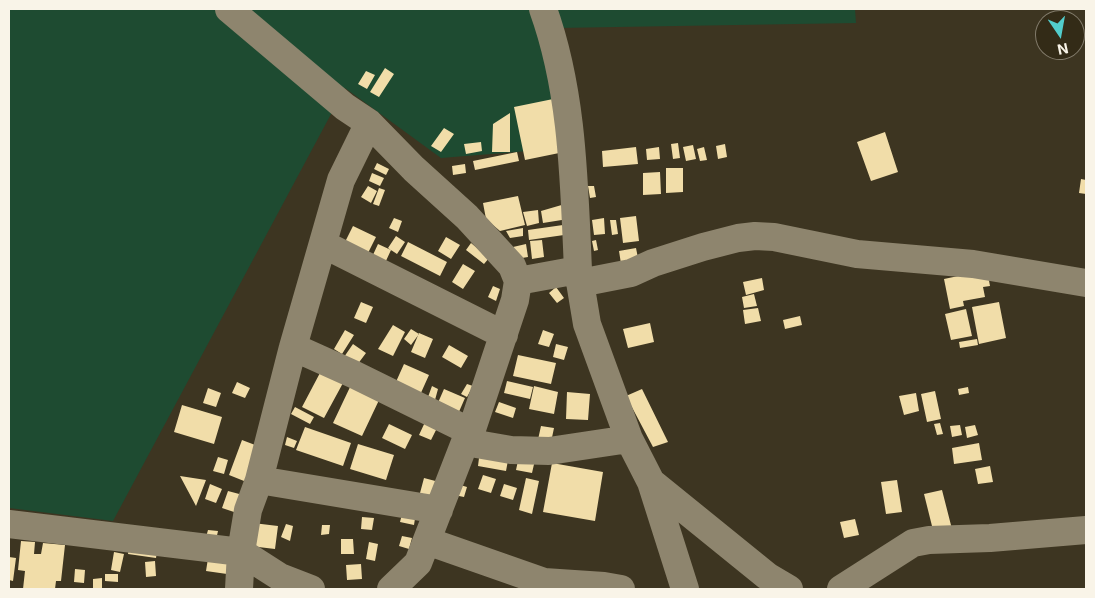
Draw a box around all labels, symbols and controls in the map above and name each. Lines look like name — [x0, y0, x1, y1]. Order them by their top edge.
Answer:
north arrow — [1035, 10, 1085, 60]
text: N — [1056, 40, 1070, 59]

